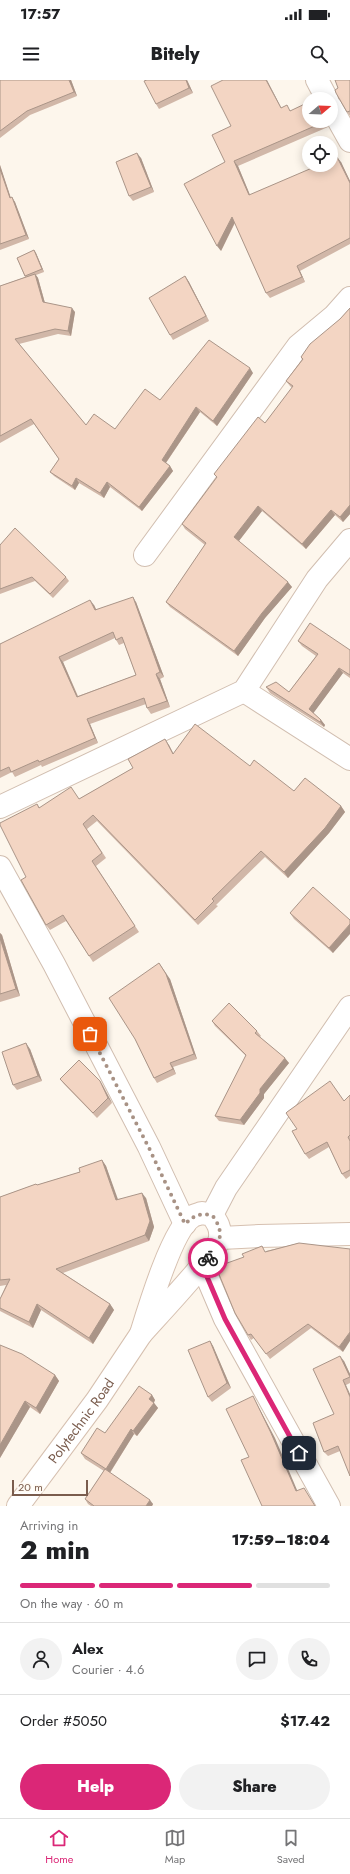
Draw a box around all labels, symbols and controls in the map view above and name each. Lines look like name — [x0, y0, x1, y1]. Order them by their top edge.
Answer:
text: 17:57 — [20, 3, 60, 25]
text: Bitely — [150, 41, 200, 67]
icon: menu — [20, 43, 42, 65]
icon: search — [308, 43, 330, 65]
north arrow — [302, 92, 338, 128]
map controls — [302, 92, 338, 172]
button: locate — [302, 136, 338, 172]
pin — [73, 1017, 107, 1051]
icon: bag — [79, 1023, 101, 1045]
courier — [188, 1238, 228, 1278]
icon: bike — [197, 1247, 219, 1269]
street label: Polytechnic Road — [43, 1374, 119, 1468]
pin — [282, 1436, 316, 1470]
icon: home — [288, 1442, 310, 1464]
scale bar — [12, 1478, 88, 1497]
text: 20 m — [18, 1479, 43, 1495]
text: Arriving in — [20, 1516, 78, 1535]
text: 17:59–18:04 — [232, 1529, 330, 1551]
text: 2 min — [20, 1531, 90, 1569]
text: On the way · 60 m — [20, 1594, 123, 1613]
button: person — [20, 1638, 62, 1680]
text: Alex — [72, 1638, 103, 1660]
button: chat — [236, 1638, 278, 1680]
button: phone — [288, 1638, 330, 1680]
text: Courier · 4.6 — [72, 1660, 145, 1679]
text: Order #5050 — [20, 1710, 107, 1732]
text: $17.42 — [280, 1710, 330, 1732]
button: Help — [20, 1764, 171, 1810]
button: Share — [179, 1764, 330, 1810]
tab: Home — [45, 1827, 73, 1867]
tab: Map — [164, 1827, 186, 1867]
tab: Saved — [277, 1827, 305, 1867]

